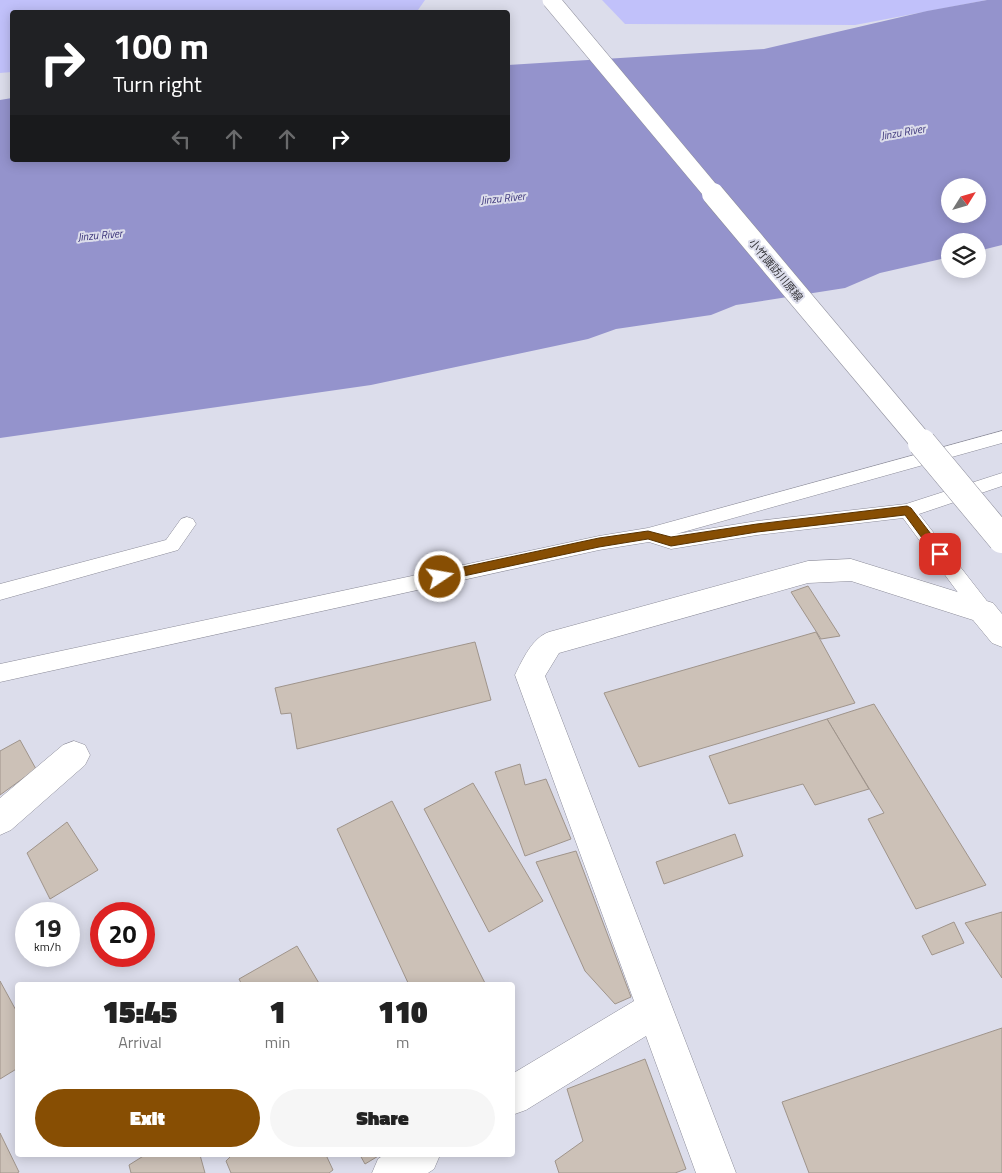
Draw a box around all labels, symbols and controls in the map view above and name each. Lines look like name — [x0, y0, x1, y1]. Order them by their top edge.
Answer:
text: 100 m — [113, 19, 209, 73]
icon: right — [30, 30, 95, 95]
text: Turn right — [113, 67, 202, 101]
water label: Jinzu River — [879, 120, 928, 144]
icon: left — [167, 125, 195, 153]
icon: ahead — [220, 125, 248, 153]
icon: ahead — [273, 125, 301, 153]
icon: right — [326, 125, 354, 153]
north arrow — [941, 178, 986, 222]
map controls — [941, 178, 986, 278]
water label: Jinzu River — [480, 188, 528, 208]
water label: Jinzu River — [77, 225, 125, 245]
button: layers — [941, 233, 986, 278]
street label: 小竹諏訪川原線 — [745, 235, 807, 305]
pin — [919, 533, 961, 575]
icon: arrive — [926, 540, 954, 568]
position arrow — [413, 550, 465, 602]
speed limit sign: 20 — [90, 902, 155, 967]
text: 19 — [33, 909, 62, 947]
text: km/h — [34, 937, 61, 956]
text: 15:45 — [103, 989, 177, 1035]
text: 1 — [269, 989, 286, 1035]
text: 110 — [378, 989, 427, 1035]
text: Arrival — [118, 1030, 162, 1054]
text: min — [265, 1030, 290, 1054]
text: m — [396, 1030, 409, 1054]
button: Exit — [35, 1089, 260, 1147]
button: Share — [270, 1089, 495, 1147]

